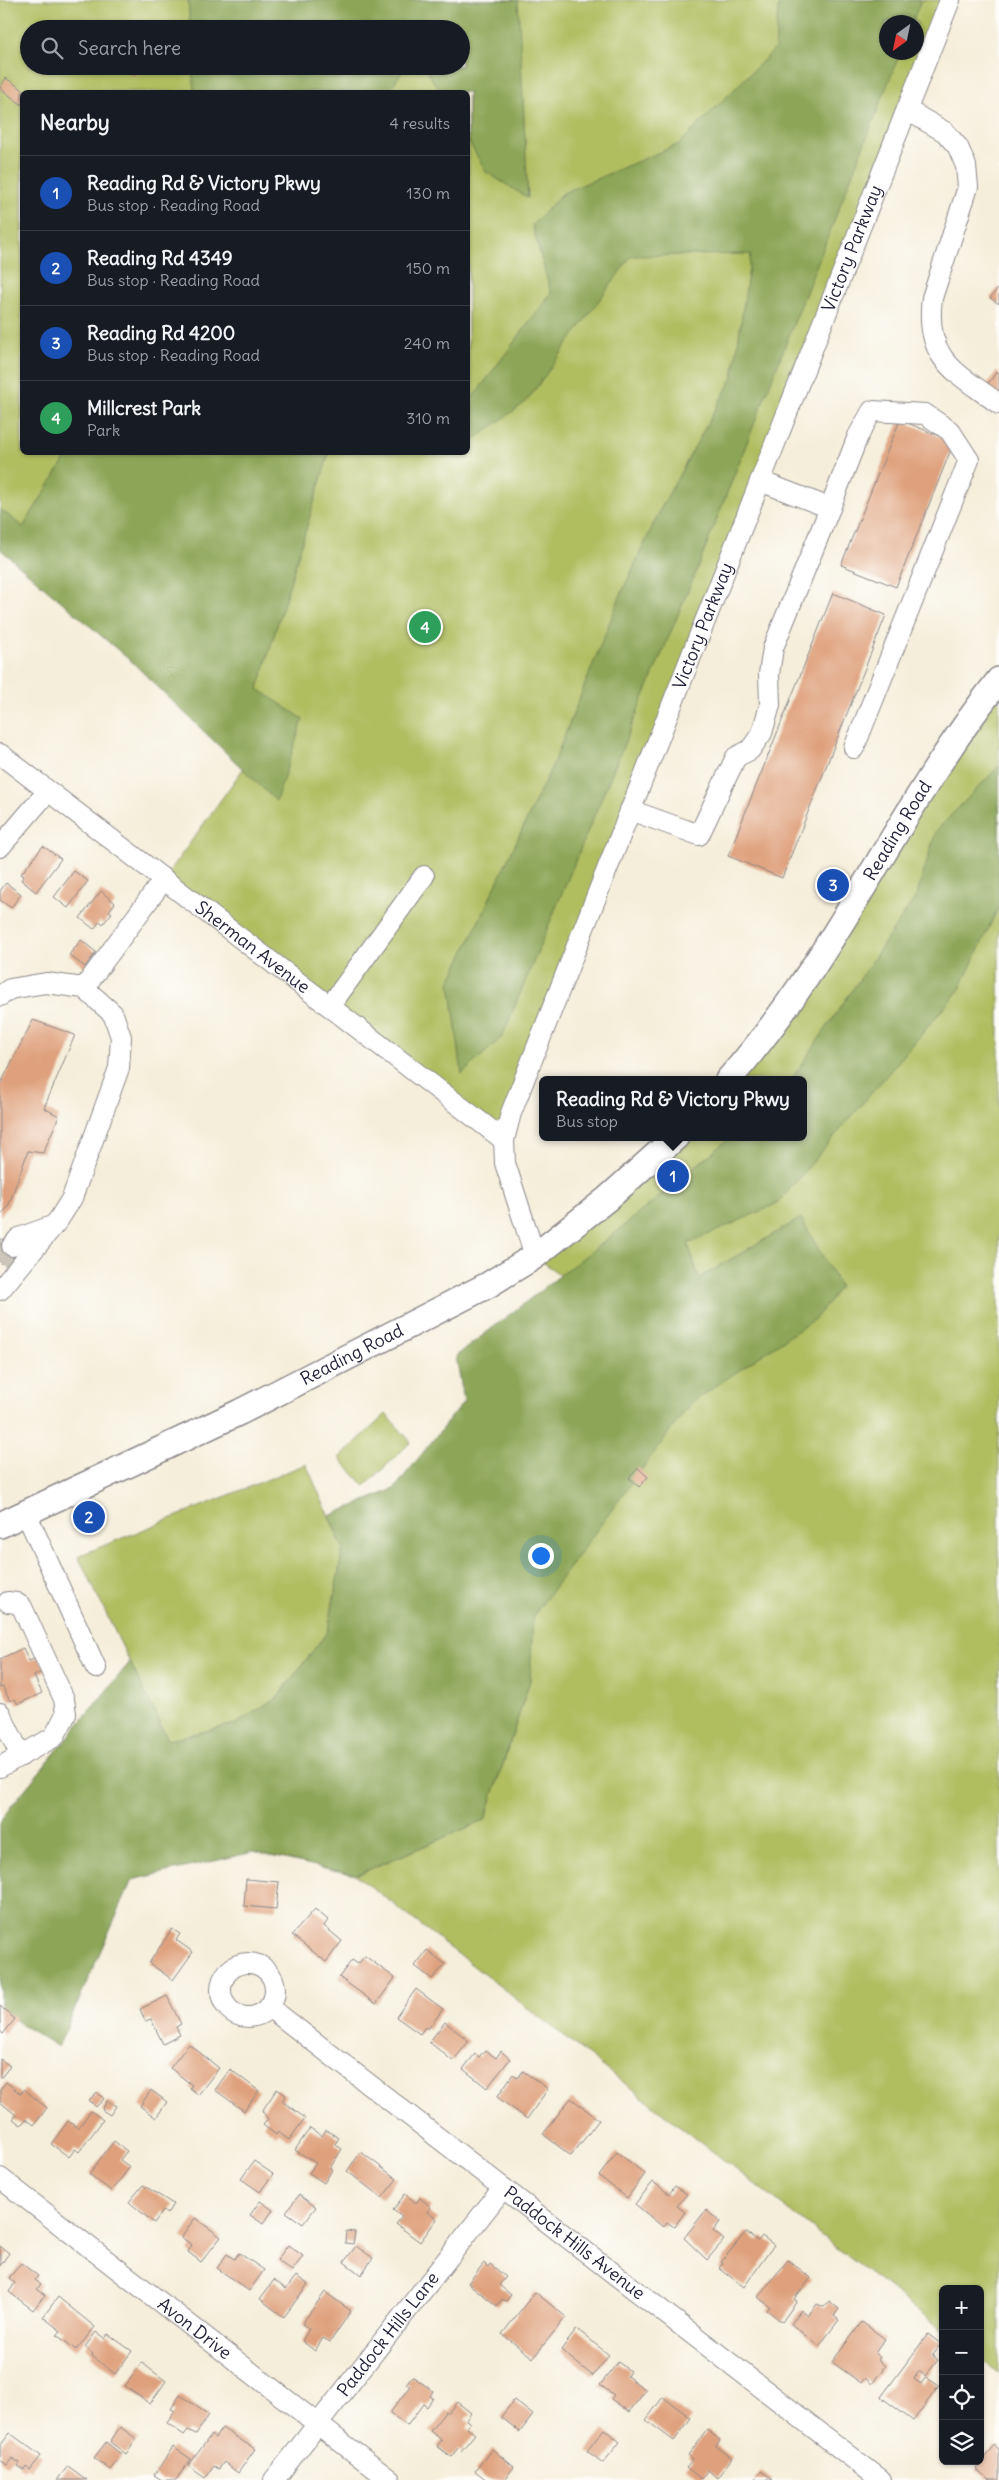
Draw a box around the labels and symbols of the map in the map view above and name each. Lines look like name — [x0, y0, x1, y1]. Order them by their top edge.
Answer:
north arrow — [879, 15, 924, 60]
street label: Victory Parkway — [816, 182, 887, 315]
street label: Victory Parkway — [667, 559, 738, 693]
pin: 4 — [409, 608, 441, 646]
street label: Reading Road — [858, 776, 937, 884]
pin: 3 — [817, 866, 849, 904]
street label: Sherman Avenue — [191, 896, 315, 998]
pin: 1 — [657, 1157, 689, 1195]
street label: Reading Road — [296, 1318, 407, 1390]
pin: 2 — [73, 1498, 105, 1536]
your location — [528, 1543, 554, 1569]
street label: Paddock Hills Avenue — [499, 2181, 650, 2305]
street label: Paddock Hills Lane — [332, 2267, 444, 2401]
street label: Avon Drive — [153, 2292, 237, 2364]

